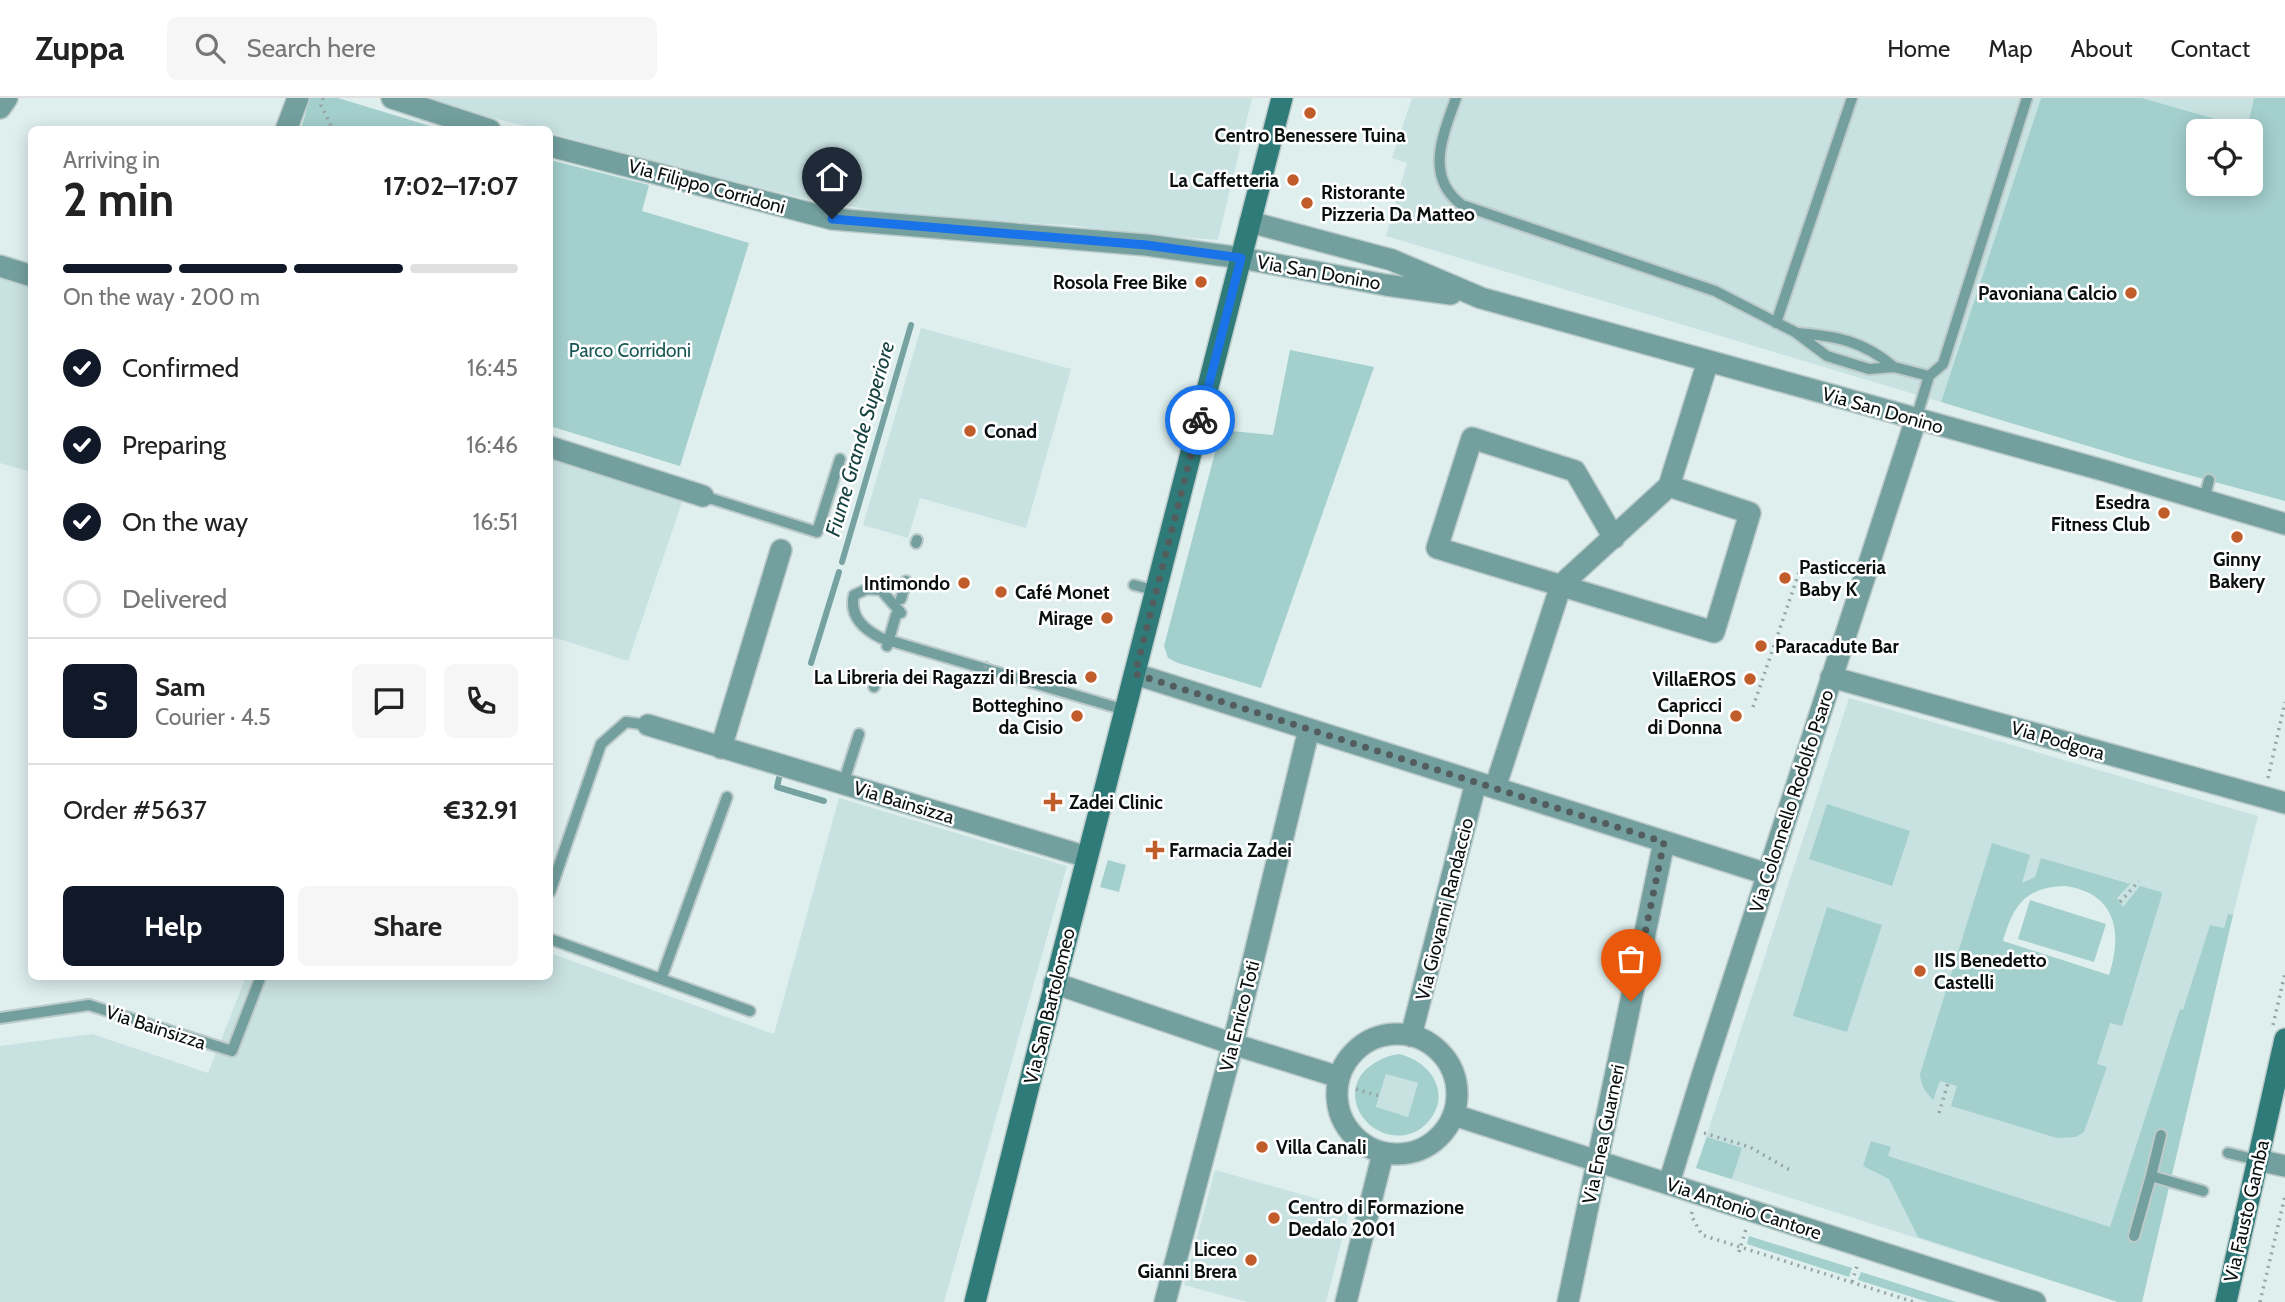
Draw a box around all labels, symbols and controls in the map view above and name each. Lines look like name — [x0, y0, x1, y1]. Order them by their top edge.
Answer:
search box — [167, 17, 657, 80]
text: Zuppa — [35, 28, 125, 68]
icon: search — [191, 29, 229, 67]
text: Search here — [247, 32, 376, 64]
text: Home — [1887, 34, 1950, 63]
text: Map — [1988, 34, 2033, 63]
text: About — [2071, 34, 2133, 63]
text: Contact — [2171, 34, 2250, 63]
marker: Centro Benessere Tuina — [1302, 105, 1318, 121]
map controls — [2186, 119, 2263, 196]
button: locate — [2186, 119, 2263, 196]
place label: Centro Benessere Tuina — [1214, 124, 1406, 147]
text: Arriving in — [63, 146, 160, 174]
pin — [802, 147, 862, 219]
street label: Via Filippo Corridoni — [626, 154, 788, 219]
icon: home — [813, 158, 851, 196]
place label: La Caffetteria — [1169, 169, 1280, 192]
text: 17:02–17:07 — [383, 170, 518, 202]
text: 2 min — [63, 172, 174, 228]
marker: La Caffetteria — [1285, 172, 1301, 188]
place label: Ristorante Pizzeria Da Matteo — [1321, 181, 1475, 226]
marker: Ristorante Pizzeria Da Matteo — [1299, 195, 1315, 211]
street label: Via San Donino — [1255, 250, 1382, 295]
place label: Rosola Free Bike — [1053, 271, 1187, 294]
marker: Rosola Free Bike — [1193, 274, 1209, 290]
place label: Pavoniana Calcio — [1978, 282, 2117, 305]
text: On the way · 200 m — [63, 283, 260, 311]
marker: Pavoniana Calcio — [2123, 285, 2139, 301]
water label: Fiume Grande Superiore — [820, 338, 899, 539]
park label: Parco Corridoni — [569, 339, 691, 362]
icon: check — [63, 349, 101, 387]
text: Confirmed — [122, 352, 239, 384]
text: 16:45 — [467, 354, 518, 382]
street label: Via San Donino — [1820, 382, 1946, 439]
courier — [1165, 385, 1235, 455]
icon: bike — [1181, 401, 1219, 439]
place label: Conad — [984, 420, 1037, 443]
marker: Conad — [962, 423, 978, 439]
icon: check — [63, 426, 101, 464]
text: Preparing — [122, 429, 226, 461]
text: 16:46 — [466, 431, 518, 459]
place label: Esedra Fitness Club — [2051, 491, 2151, 536]
icon: check — [63, 503, 101, 541]
marker: Esedra Fitness Club — [2156, 505, 2172, 521]
text: On the way — [122, 506, 248, 538]
text: 16:51 — [473, 508, 518, 536]
marker: Ginny Bakery — [2229, 529, 2245, 545]
place label: Ginny Bakery — [2209, 548, 2266, 593]
place label: Pasticceria Baby K — [1799, 556, 1886, 601]
marker: Pasticceria Baby K — [1777, 570, 1793, 586]
place label: Intimondo — [864, 572, 950, 595]
marker: Intimondo — [956, 575, 972, 591]
place label: Café Monet — [1015, 581, 1110, 604]
text: Delivered — [122, 583, 227, 615]
marker: Café Monet — [993, 584, 1009, 600]
place label: Mirage — [1038, 607, 1093, 630]
marker: Mirage — [1099, 610, 1115, 626]
place label: Paracadute Bar — [1775, 635, 1900, 658]
marker: Paracadute Bar — [1753, 638, 1769, 654]
button: chat — [352, 664, 426, 738]
button: phone — [444, 664, 518, 738]
place label: La Libreria dei Ragazzi di Brescia — [814, 666, 1078, 689]
place label: VillaEROS — [1652, 668, 1736, 691]
marker: La Libreria dei Ragazzi di Brescia — [1083, 669, 1099, 685]
text: Sam — [155, 671, 206, 703]
marker: VillaEROS — [1742, 671, 1758, 687]
text: S — [92, 685, 108, 717]
street label: Via Colonnello Rodolfo Psaro — [1745, 687, 1838, 915]
place label: Botteghino da Cisio — [972, 694, 1063, 739]
place label: Capricci di Donna — [1647, 694, 1723, 739]
text: Courier · 4.5 — [155, 703, 271, 731]
marker: Botteghino da Cisio — [1069, 708, 1085, 724]
marker: Capricci di Donna — [1728, 708, 1744, 724]
street label: Via Podgora — [2008, 716, 2107, 765]
street label: Via Bainsizza — [851, 776, 957, 829]
place label: Zadei Clinic — [1069, 791, 1163, 814]
marker: Zadei Clinic — [1043, 792, 1063, 812]
text: Order #5637 — [63, 794, 207, 826]
text: €32.91 — [444, 794, 518, 826]
street label: Via Giovanni Randaccio — [1411, 816, 1478, 1003]
place label: Farmacia Zadei — [1169, 839, 1292, 862]
marker: Farmacia Zadei — [1147, 842, 1163, 858]
button: Help — [63, 886, 284, 966]
button: Share — [298, 886, 518, 966]
street label: Via San Bartolomeo — [1019, 926, 1080, 1086]
pin — [1601, 929, 1661, 1001]
icon: bag — [1612, 940, 1650, 978]
place label: IIS Benedetto Castelli — [1934, 949, 2047, 994]
street label: Via Enrico Toti — [1215, 958, 1264, 1074]
marker: IIS Benedetto Castelli — [1912, 963, 1928, 979]
street label: Via Bainsizza — [103, 1000, 209, 1054]
street label: Via Enea Guarneri — [1577, 1062, 1630, 1206]
place label: Villa Canali — [1276, 1136, 1367, 1159]
street label: Via Fausto Gamba — [2219, 1138, 2274, 1284]
marker: Villa Canali — [1254, 1139, 1270, 1155]
street label: Via Antonio Cantore — [1663, 1173, 1825, 1244]
place label: Centro di Formazione Dedalo 2001 — [1288, 1196, 1464, 1241]
marker: Centro di Formazione Dedalo 2001 — [1266, 1210, 1282, 1226]
place label: Liceo Gianni Brera — [1137, 1238, 1238, 1283]
marker: Liceo Gianni Brera — [1243, 1252, 1259, 1268]

